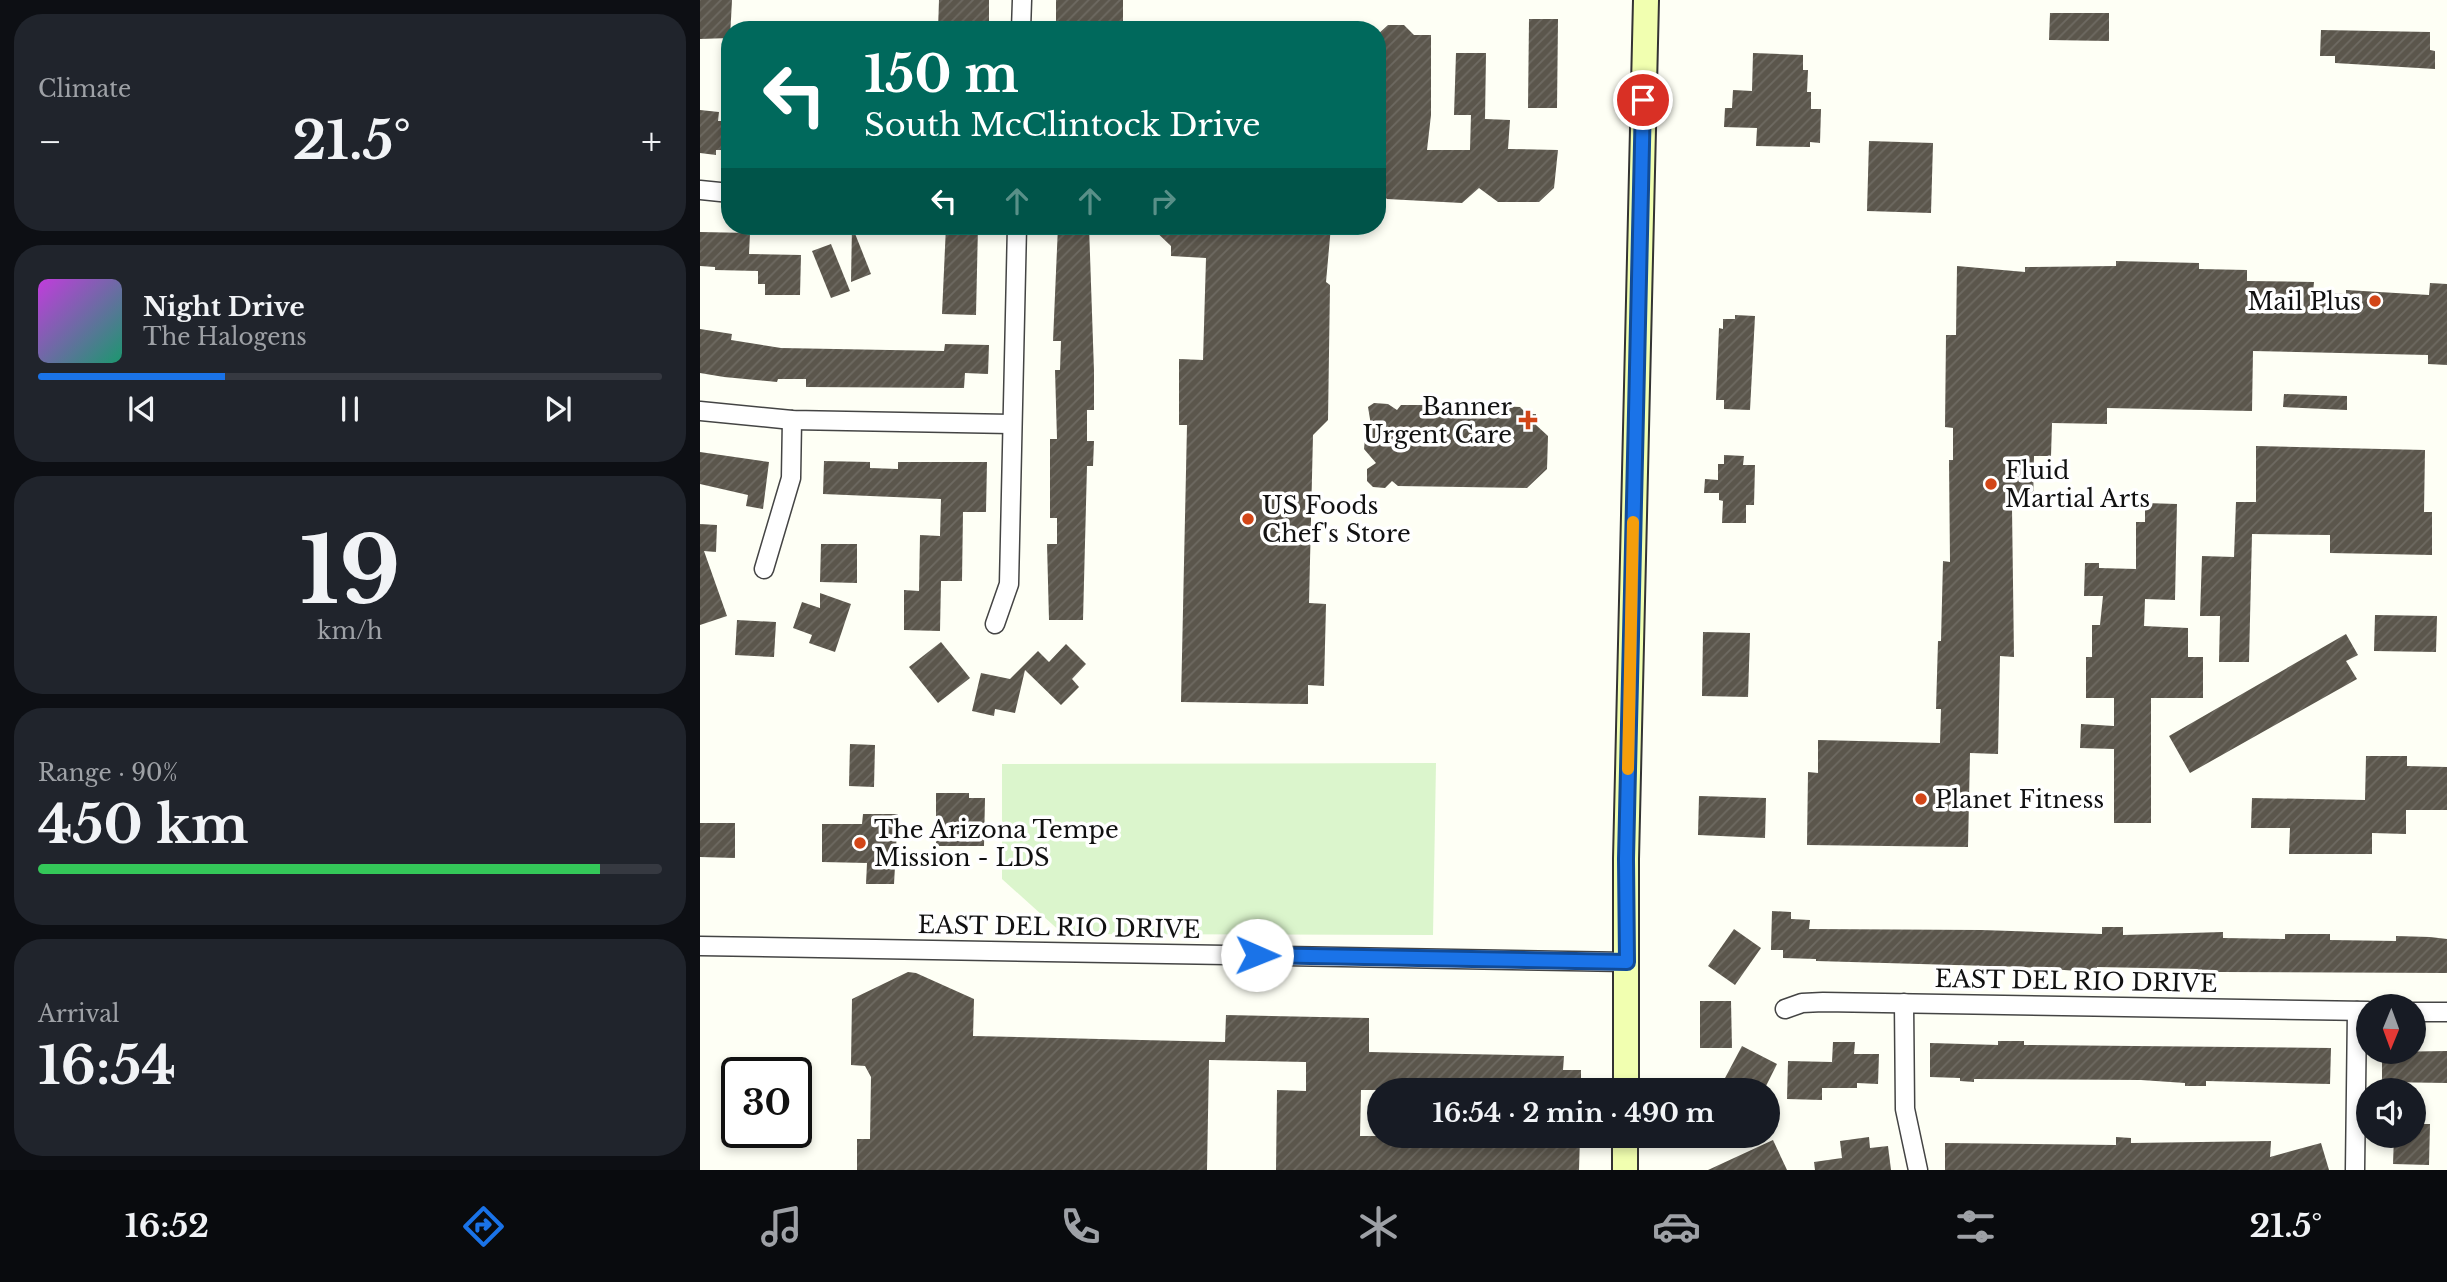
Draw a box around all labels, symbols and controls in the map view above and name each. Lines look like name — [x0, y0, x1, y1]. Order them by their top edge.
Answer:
text: 150 m — [864, 44, 1019, 105]
icon: left — [749, 49, 840, 140]
pin — [1613, 70, 1673, 130]
text: Climate — [38, 75, 131, 103]
icon: arrive — [1624, 81, 1662, 119]
text: South McClintock Drive — [864, 105, 1261, 145]
text: 21.5° — [292, 109, 411, 173]
text: − — [38, 118, 62, 165]
text: + — [641, 118, 662, 165]
icon: left — [925, 182, 963, 220]
icon: ahead — [998, 182, 1036, 220]
icon: ahead — [1071, 182, 1109, 220]
icon: right — [1144, 182, 1182, 220]
place label: Mail Plus — [2247, 287, 2361, 316]
text: Night Drive — [143, 291, 305, 323]
marker: Mail Plus — [2367, 293, 2383, 309]
text: The Halogens — [143, 323, 307, 351]
icon: previous — [123, 390, 161, 428]
icon: pause — [331, 390, 369, 428]
icon: next — [539, 390, 577, 428]
place label: Banner Urgent Care — [1363, 392, 1513, 449]
marker: Banner Urgent Care — [1518, 410, 1538, 430]
place label: Fluid Martial Arts — [2005, 456, 2150, 513]
marker: Fluid Martial Arts — [1983, 476, 1999, 492]
place label: US Foods Chef's Store — [1262, 491, 1411, 548]
marker: US Foods Chef's Store — [1240, 511, 1256, 527]
text: 19 — [299, 515, 401, 628]
text: km/h — [317, 617, 383, 645]
text: Range · 90% — [38, 759, 178, 787]
place label: Planet Fitness — [1935, 785, 2104, 814]
marker: Planet Fitness — [1913, 791, 1929, 807]
text: 450 km — [38, 793, 249, 857]
place label: The Arizona Tempe Mission - LDS — [874, 815, 1119, 872]
marker: The Arizona Tempe Mission - LDS — [852, 835, 868, 851]
street label: EAST DEL RIO DRIVE — [917, 910, 1201, 944]
position arrow — [1220, 918, 1294, 992]
street label: EAST DEL RIO DRIVE — [1934, 964, 2218, 998]
north arrow — [2356, 994, 2426, 1064]
map controls — [2356, 994, 2426, 1148]
text: Arrival — [38, 1000, 119, 1028]
text: 16:54 — [38, 1034, 176, 1098]
speed limit sign: 30 — [721, 1057, 812, 1148]
button: sound — [2356, 1078, 2426, 1148]
text: 16:54 · 2 min · 490 m — [1432, 1097, 1715, 1129]
icon: directions — [459, 1202, 508, 1251]
icon: music — [757, 1202, 806, 1251]
icon: phone — [1056, 1202, 1105, 1251]
icon: climate — [1354, 1202, 1403, 1251]
icon: car — [1652, 1202, 1701, 1251]
icon: filters — [1951, 1202, 2000, 1251]
text: 16:52 — [125, 1206, 209, 1246]
text: 21.5° — [2249, 1206, 2322, 1246]

